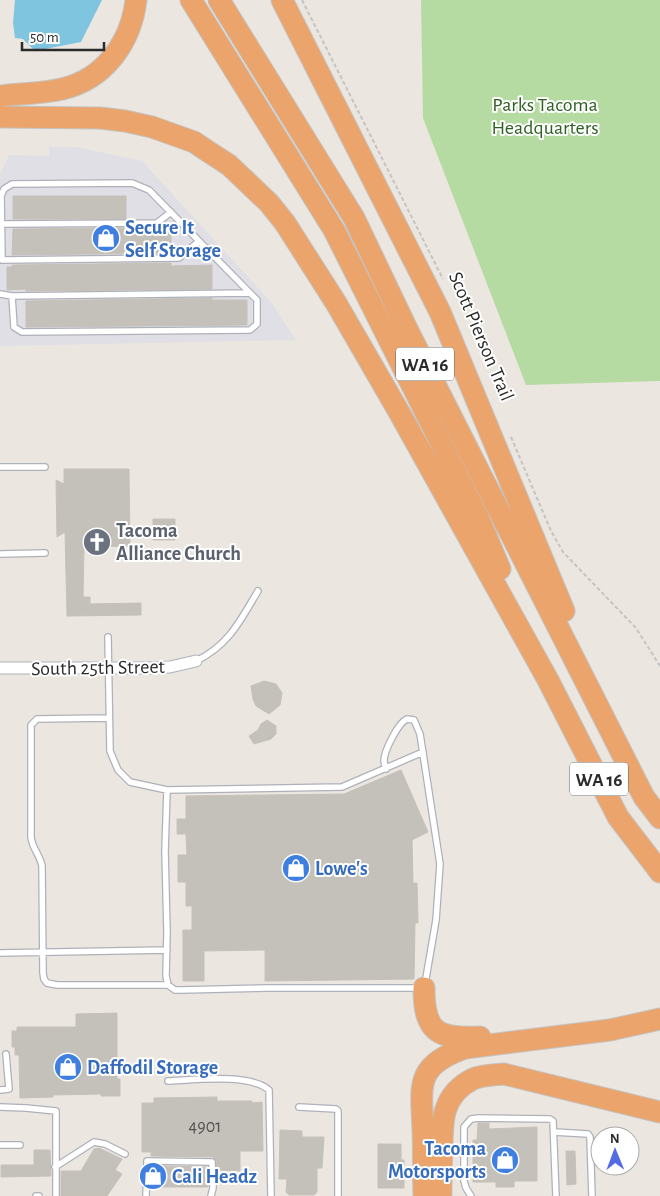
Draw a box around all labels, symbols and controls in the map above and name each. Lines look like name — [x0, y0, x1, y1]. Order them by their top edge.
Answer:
scale bar — [22, 20, 105, 52]
text: 50 m — [30, 30, 59, 45]
park label: Parks Tacoma Headquarters — [491, 95, 599, 138]
place label: Secure It Self Storage — [125, 218, 221, 261]
shop icon: Secure It Self Storage — [91, 223, 121, 253]
street label: Scott Pierson Trail — [445, 269, 517, 404]
road number: WA 16 — [396, 348, 454, 380]
place label: Tacoma Alliance Church — [116, 521, 241, 564]
church icon: Tacoma Alliance Church — [82, 527, 112, 557]
street label: South 25th Street — [31, 657, 166, 679]
road number: WA 16 — [570, 762, 628, 796]
shop icon: Lowe's — [281, 853, 311, 883]
place label: Lowe's — [315, 859, 368, 879]
shop icon: Daffodil Storage — [53, 1052, 83, 1082]
place label: Daffodil Storage — [87, 1058, 218, 1078]
house number: 4901 — [189, 1118, 221, 1136]
north arrow — [590, 1126, 640, 1176]
text: N — [610, 1132, 620, 1146]
place label: Tacoma Motorsports — [388, 1139, 486, 1182]
shop icon: Tacoma Motorsports — [490, 1145, 520, 1175]
shop icon: Cali Headz — [138, 1161, 168, 1191]
place label: Cali Headz — [172, 1167, 257, 1187]

